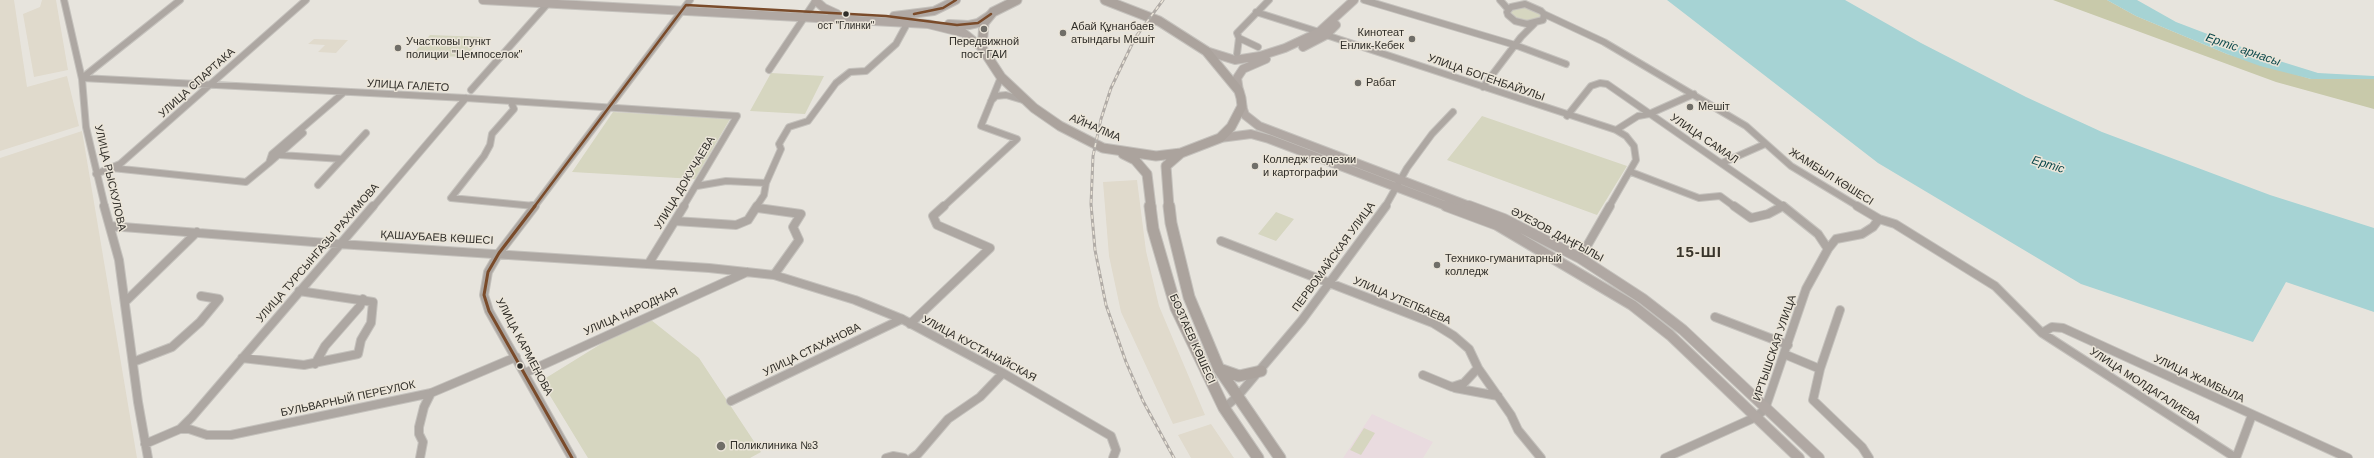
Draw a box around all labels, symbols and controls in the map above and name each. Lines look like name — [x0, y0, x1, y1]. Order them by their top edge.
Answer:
marker: ост "Глинки" — [841, 9, 851, 19]
place label: ост "Глинки" — [818, 20, 874, 32]
place label: Абай Құнанбаев атындағы Мешіт — [1071, 20, 1155, 46]
marker: Передвижной пост ГАИ — [979, 24, 989, 34]
place label: Кинотеат Енлик-Кебек — [1340, 26, 1404, 52]
marker: Абай Құнанбаев атындағы Мешіт — [1058, 28, 1068, 38]
water label: Ертіс арнасы — [2204, 30, 2282, 70]
marker: Кинотеат Енлик-Кебек — [1407, 34, 1417, 44]
place label: Участковы пункт полиции "Цемпоселок" — [406, 35, 522, 61]
place label: Передвижной пост ГАИ — [949, 35, 1019, 61]
marker: Участковы пункт полиции "Цемпоселок" — [393, 43, 403, 53]
street label: УЛИЦА СПАРТАКА — [156, 45, 238, 121]
street label: УЛИЦА БОГЕНБАЙУЛЫ — [1426, 52, 1546, 104]
place label: Рабат — [1366, 76, 1396, 90]
street label: УЛИЦА ГАЛЕТО — [367, 77, 449, 95]
marker: Рабат — [1353, 78, 1363, 88]
place label: Мешіт — [1698, 100, 1730, 114]
marker: Мешіт — [1685, 102, 1695, 112]
street label: АЙНАЛМА — [1067, 111, 1123, 145]
street label: УЛИЦА САМАЛ — [1667, 111, 1741, 167]
street label: УЛИЦА РЫСКУЛОВА — [91, 124, 129, 232]
street label: УЛИЦА ДОКУЧАЕВА — [652, 134, 718, 232]
street label: ЖАМБЫЛ КӨШЕСІ — [1786, 146, 1876, 208]
place label: Колледж геодезии и картографии — [1263, 153, 1356, 179]
water label: Ертіс — [2030, 153, 2066, 177]
marker: Колледж геодезии и картографии — [1250, 161, 1260, 171]
street label: УЛИЦА ТУРСЫНГАЗЫ РАХИМОВА — [254, 181, 382, 325]
street label: ПЕРВОМАЙСКАЯ УЛИЦА — [1290, 200, 1378, 314]
street label: ӘУЕЗОВ ДАҢҒЫЛЫ — [1508, 205, 1606, 265]
street label: ҚАШАУБАЕВ КӨШЕСІ — [380, 228, 494, 248]
district label: 15-ШІ — [1676, 244, 1722, 262]
place label: Технико-гуманитарный колледж — [1445, 252, 1562, 278]
marker: Технико-гуманитарный колледж — [1432, 260, 1442, 270]
street label: УЛИЦА УТЕПБАЕВА — [1351, 274, 1453, 328]
street label: УЛИЦА НАРОДНАЯ — [582, 285, 680, 339]
street label: БОЗТАЕВ КӨШЕСІ — [1166, 292, 1218, 386]
street label: ИРТЫШСКАЯ УЛИЦА — [1751, 293, 1799, 403]
street label: УЛИЦА КАРМЕНОВА — [493, 296, 555, 398]
street label: УЛИЦА КУСТАНАЙСКАЯ — [919, 313, 1039, 385]
street label: УЛИЦА СТАХАНОВА — [761, 321, 863, 379]
street label: УЛИЦА МОЛДАГАЛИЕВА — [2087, 345, 2203, 427]
street label: УЛИЦА ЖАМБЫЛА — [2152, 352, 2246, 406]
unlabelled marker — [515, 361, 525, 371]
street label: БУЛЬВАРНЫЙ ПЕРЕУЛОК — [280, 378, 416, 420]
place label: Поликлиника №3 — [730, 439, 818, 453]
marker: Поликлиника №3 — [715, 440, 727, 452]

